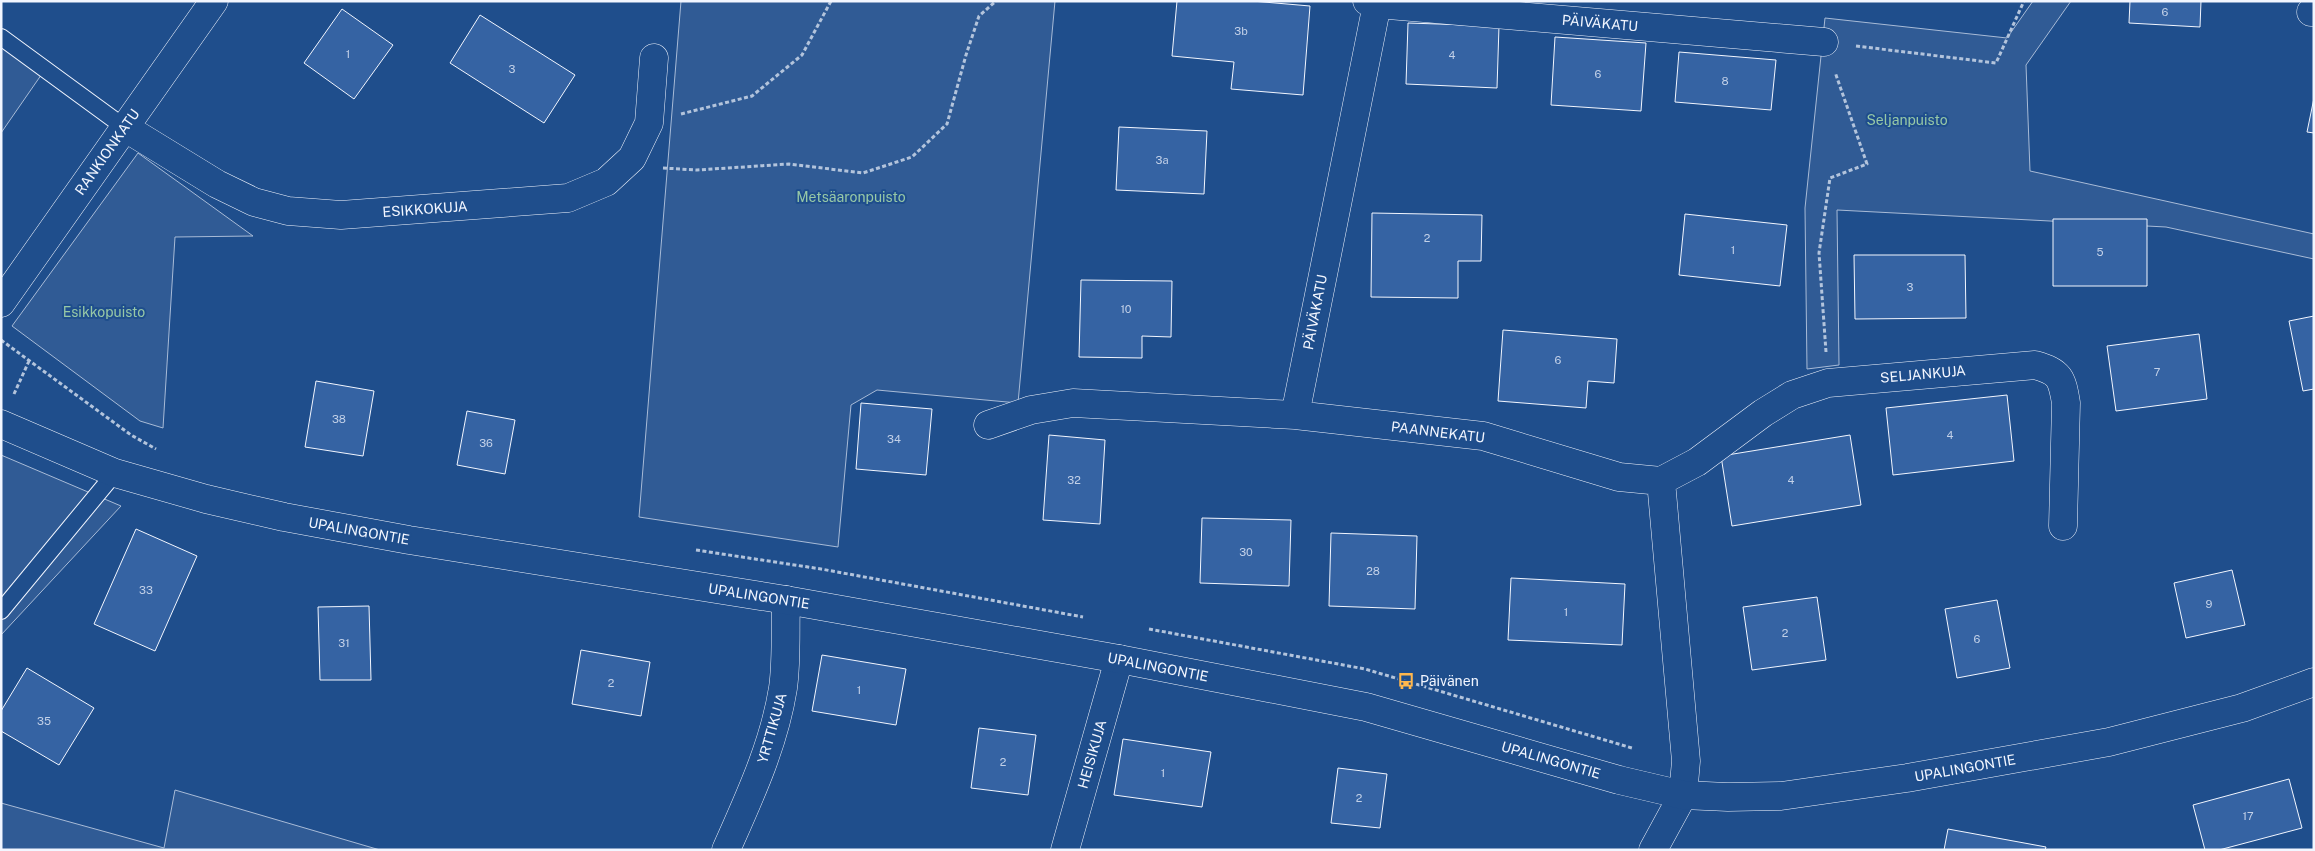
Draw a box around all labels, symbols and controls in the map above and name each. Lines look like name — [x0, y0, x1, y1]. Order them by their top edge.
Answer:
house number: 6 — [2162, 6, 2169, 18]
street label: PÄIVÄKATU — [1561, 10, 1639, 34]
house number: 3b — [1234, 25, 1248, 37]
house number: 1 — [346, 48, 350, 60]
house number: 4 — [1449, 49, 1456, 61]
house number: 3 — [509, 63, 516, 75]
house number: 6 — [1595, 68, 1602, 80]
house number: 8 — [1721, 75, 1729, 87]
street label: RANKIONKATU — [72, 106, 142, 198]
park label: Seljanpuisto — [1866, 112, 1948, 128]
house number: 3a — [1155, 154, 1169, 166]
park label: Metsäaronpuisto — [796, 189, 906, 205]
street label: ESIKKOKUJA — [382, 198, 468, 220]
house number: 2 — [1424, 232, 1431, 244]
house number: 1 — [1731, 244, 1735, 256]
house number: 5 — [2096, 246, 2104, 258]
street label: PÄIVÄKATU — [1298, 273, 1330, 351]
house number: 3 — [1907, 281, 1914, 293]
house number: 10 — [1120, 303, 1132, 315]
park label: Esikkopuisto — [63, 304, 145, 320]
house number: 6 — [1555, 354, 1562, 366]
street label: SELJANKUJA — [1879, 362, 1967, 386]
house number: 7 — [2154, 366, 2161, 378]
house number: 38 — [332, 413, 346, 425]
street label: PAANNEKATU — [1390, 418, 1486, 446]
house number: 4 — [1947, 429, 1954, 441]
house number: 34 — [887, 433, 901, 445]
house number: 36 — [479, 437, 493, 449]
house number: 32 — [1067, 474, 1081, 486]
house number: 4 — [1788, 474, 1795, 486]
street label: UPALINGONTIE — [307, 514, 411, 548]
house number: 30 — [1239, 546, 1253, 558]
house number: 28 — [1366, 565, 1380, 577]
street label: UPALINGONTIE — [707, 580, 811, 612]
house number: 33 — [139, 584, 153, 596]
house number: 9 — [2206, 598, 2213, 610]
house number: 1 — [1564, 606, 1568, 618]
house number: 2 — [1782, 627, 1789, 639]
house number: 6 — [1974, 633, 1981, 645]
house number: 31 — [338, 637, 350, 649]
street label: UPALINGONTIE — [1106, 649, 1210, 685]
bus stop icon: Päivänen — [1396, 671, 1416, 691]
place label: Päivänen — [1420, 673, 1479, 689]
house number: 2 — [608, 677, 615, 689]
house number: 1 — [857, 684, 861, 696]
street label: YRTTIKUJA — [754, 691, 790, 765]
house number: 35 — [37, 715, 51, 727]
street label: HEISIKUJA — [1075, 718, 1109, 790]
street label: UPALINGONTIE — [1500, 738, 1602, 782]
street label: UPALINGONTIE — [1913, 751, 2017, 785]
house number: 2 — [1000, 756, 1007, 768]
house number: 1 — [1161, 767, 1165, 779]
house number: 2 — [1356, 792, 1363, 804]
house number: 17 — [2242, 810, 2254, 822]

